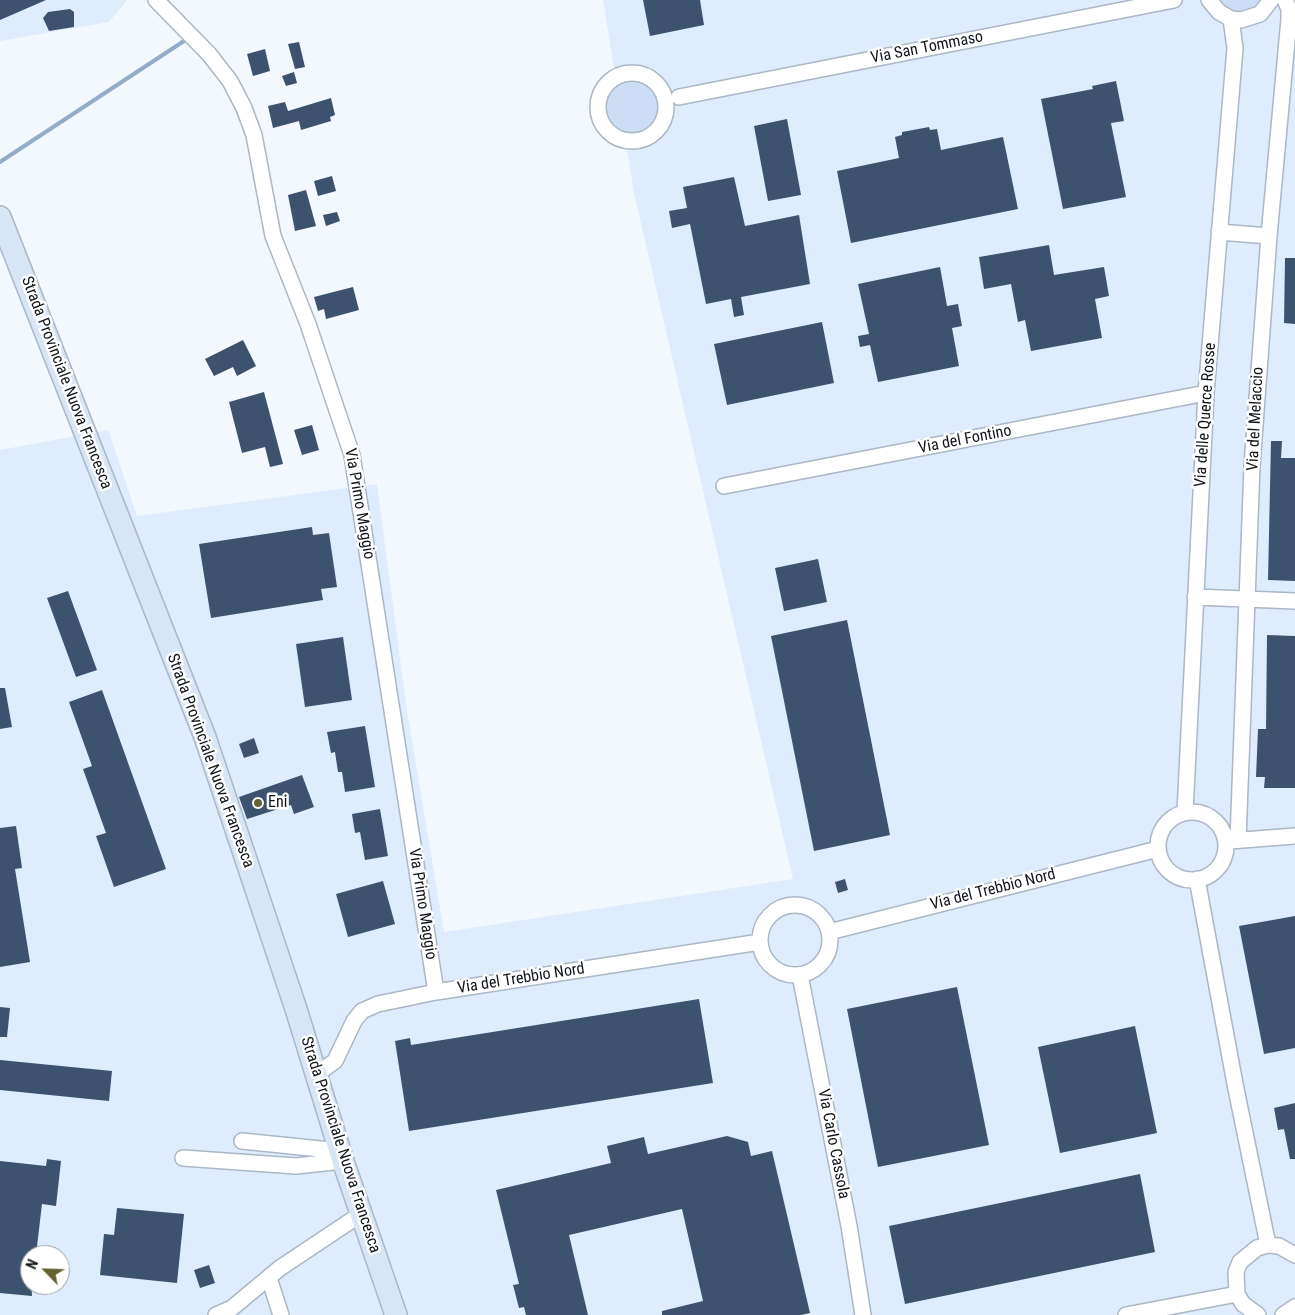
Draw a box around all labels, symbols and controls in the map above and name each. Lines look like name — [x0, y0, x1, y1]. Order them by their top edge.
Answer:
street label: Via San Tommaso — [869, 28, 985, 68]
street label: Strada Provinciale Nuova Francesca — [17, 274, 115, 492]
street label: Via delle Querce Rosse — [1191, 342, 1221, 488]
street label: Via del Melaccio — [1244, 366, 1268, 472]
street label: Via del Fontino — [917, 422, 1013, 458]
street label: Via Primo Maggio — [340, 447, 378, 561]
street label: Strada Provinciale Nuova Francesca — [162, 651, 258, 871]
place label: Eni — [268, 793, 287, 813]
marker: Eni — [252, 797, 264, 809]
street label: Via Primo Maggio — [404, 847, 440, 961]
street label: Via del Trebbio Nord — [928, 865, 1058, 915]
street label: Via del Trebbio Nord — [456, 959, 586, 999]
street label: Strada Provinciale Nuova Francesca — [296, 1034, 384, 1256]
street label: Via Carlo Cassola — [813, 1087, 853, 1201]
north arrow — [20, 1245, 70, 1295]
text: N — [23, 1257, 41, 1271]

